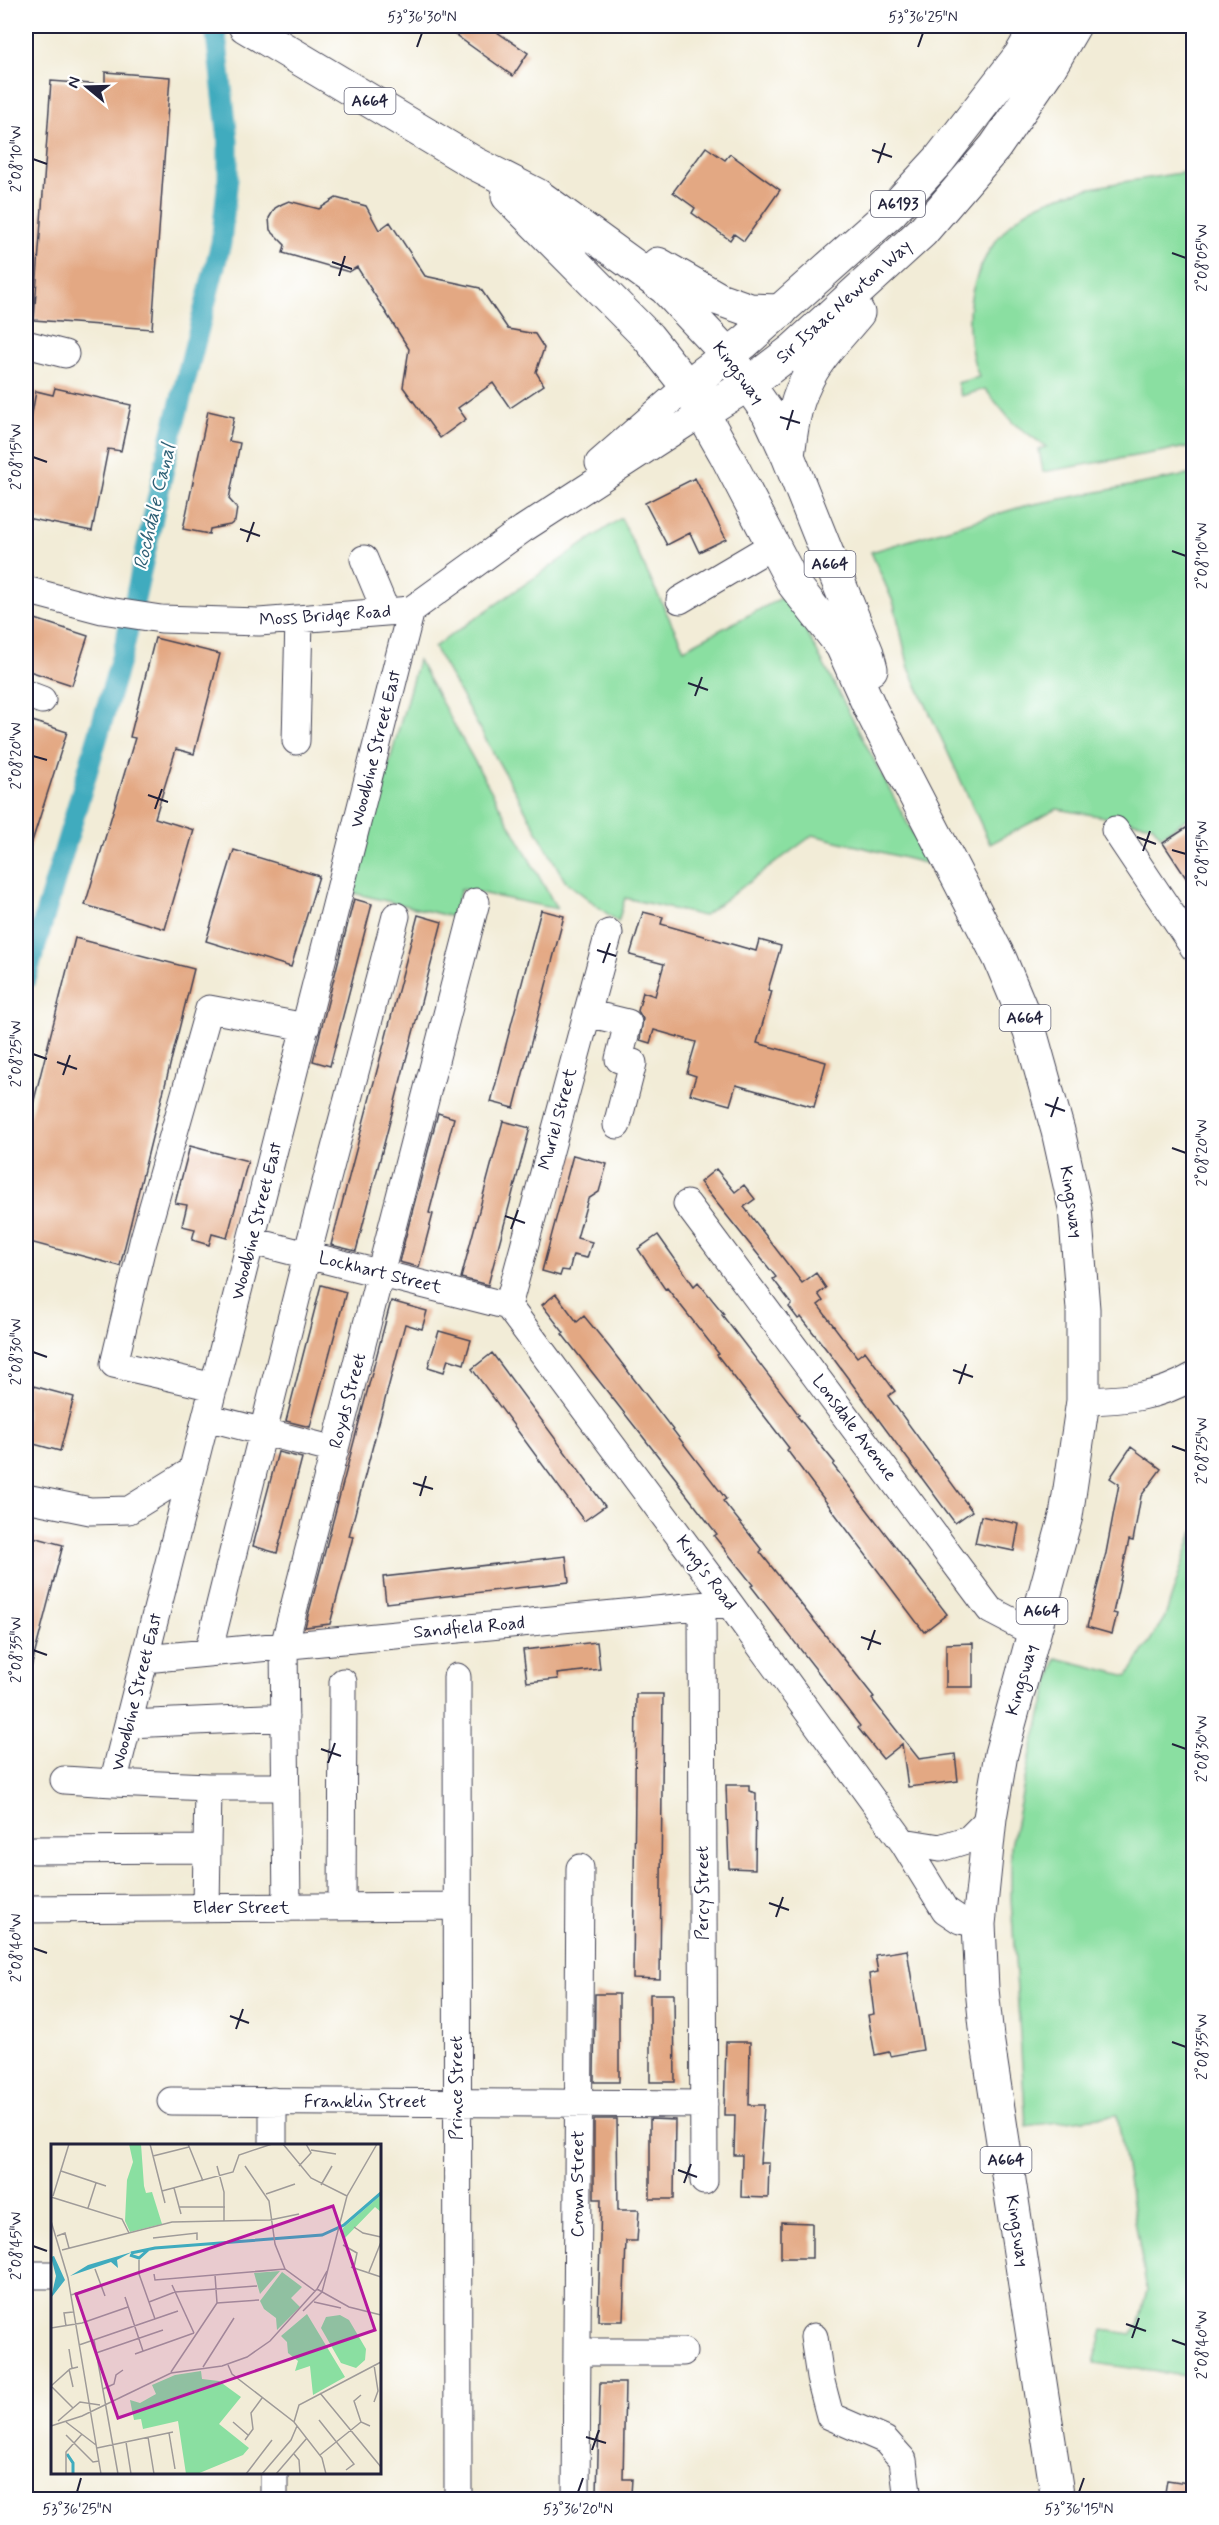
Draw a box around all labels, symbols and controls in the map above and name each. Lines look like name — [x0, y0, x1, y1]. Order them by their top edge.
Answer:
text: 53°36'30"N — [387, 8, 457, 28]
text: 53°36'25"N — [888, 8, 958, 28]
north arrow — [57, 57, 117, 117]
text: N — [63, 74, 86, 91]
road number: A664 — [344, 88, 395, 114]
text: 2°08'10"W — [7, 126, 27, 192]
road number: A6193 — [871, 191, 925, 217]
text: 2°08'05"W — [1193, 224, 1213, 292]
street label: Sir Isaac Newton Way — [771, 235, 917, 369]
street label: Kingsway — [706, 337, 770, 410]
text: 2°08'15"W — [7, 424, 27, 490]
water label: Rochdale Canal — [127, 439, 183, 573]
text: 2°08'10"W — [1193, 523, 1213, 589]
road number: A664 — [804, 551, 856, 577]
street label: Moss Bridge Road — [258, 599, 392, 633]
street label: Woodbine Street East — [345, 667, 407, 830]
text: 2°08'20"W — [7, 722, 27, 790]
text: 2°08'15"W — [1193, 821, 1213, 887]
road number: A664 — [1000, 1005, 1050, 1031]
text: 2°08'25"W — [7, 1021, 27, 1087]
street label: Muriel Street — [533, 1065, 583, 1173]
text: 2°08'20"W — [1193, 1119, 1213, 1187]
street label: Woodbine Street East — [226, 1139, 288, 1302]
street label: Kingsway — [1052, 1164, 1089, 1240]
street label: Lockhart Street — [316, 1246, 444, 1300]
text: 2°08'30"W — [7, 1319, 27, 1385]
street label: Royds Street — [324, 1350, 372, 1451]
street label: Lonsdale Avenue — [806, 1370, 902, 1486]
text: 2°08'25"W — [1193, 1418, 1213, 1484]
street label: King's Road — [669, 1531, 742, 1616]
road number: A664 — [1016, 1598, 1068, 1624]
street label: Woodbine Street East — [106, 1610, 168, 1773]
street label: Sandfield Road — [412, 1611, 526, 1645]
text: 2°08'35"W — [7, 1617, 27, 1683]
street label: Kingsway — [1000, 1642, 1045, 1719]
text: 2°08'30"W — [1193, 1716, 1213, 1782]
street label: Percy Street — [691, 1846, 715, 1940]
street label: Elder Street — [193, 1896, 290, 1920]
text: 2°08'40"W — [7, 1914, 27, 1982]
text: 2°08'35"W — [1193, 2014, 1213, 2080]
street label: Prince Street — [445, 2035, 469, 2140]
street label: Franklin Street — [304, 2090, 427, 2114]
street label: Crown Street — [566, 2130, 590, 2238]
inset map — [51, 2144, 381, 2474]
road number: A664 — [980, 2147, 1032, 2173]
street label: Kingsway — [998, 2193, 1035, 2269]
text: 2°08'45"W — [7, 2212, 27, 2280]
text: 2°08'40"W — [1193, 2311, 1213, 2379]
text: 53°36'25"N — [42, 2500, 112, 2520]
text: 53°36'20"N — [543, 2500, 613, 2520]
text: 53°36'15"N — [1045, 2500, 1113, 2520]

